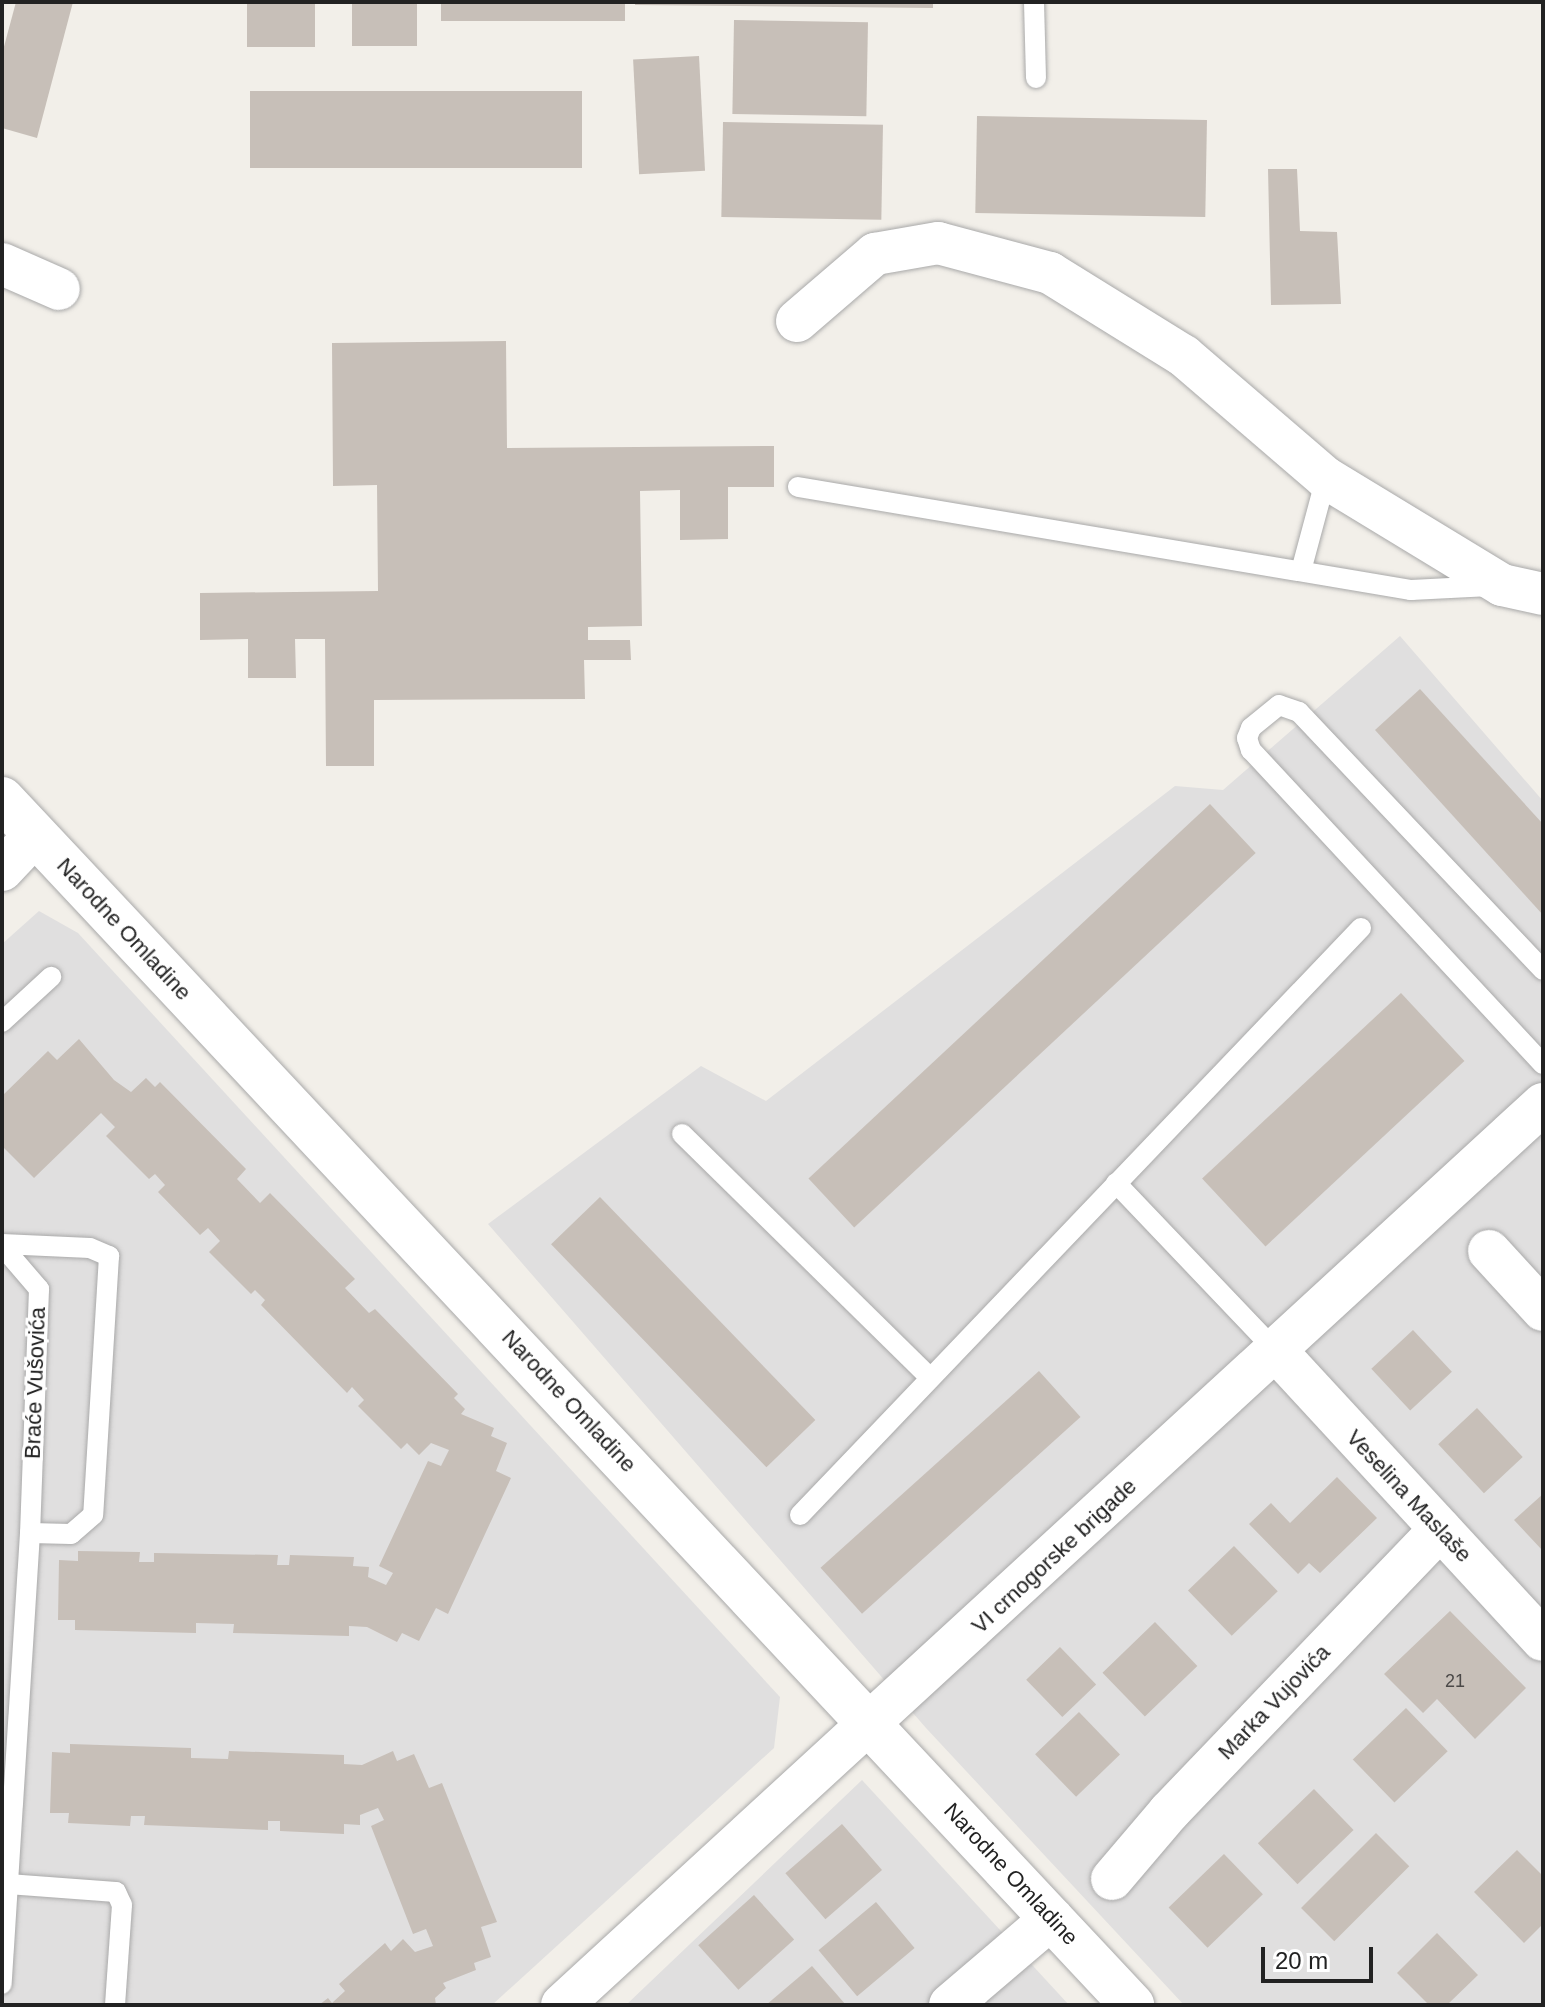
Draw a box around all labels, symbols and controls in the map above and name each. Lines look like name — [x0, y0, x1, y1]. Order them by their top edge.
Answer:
street label: Narodne Omladine — [51, 852, 197, 1006]
street label: Braće Vušovića — [19, 1307, 51, 1459]
street label: Narodne Omladine — [496, 1324, 642, 1478]
street label: Veselina Maslaše — [1341, 1424, 1477, 1568]
street label: VI crnogorske brigade — [966, 1473, 1142, 1639]
street label: Marka Vujovića — [1213, 1639, 1335, 1765]
house number: 21 — [1445, 1670, 1465, 1692]
street label: Narodne Omladine — [938, 1797, 1084, 1951]
scale bar — [1265, 1931, 1377, 1981]
text: 20 m — [1275, 1947, 1328, 1974]

